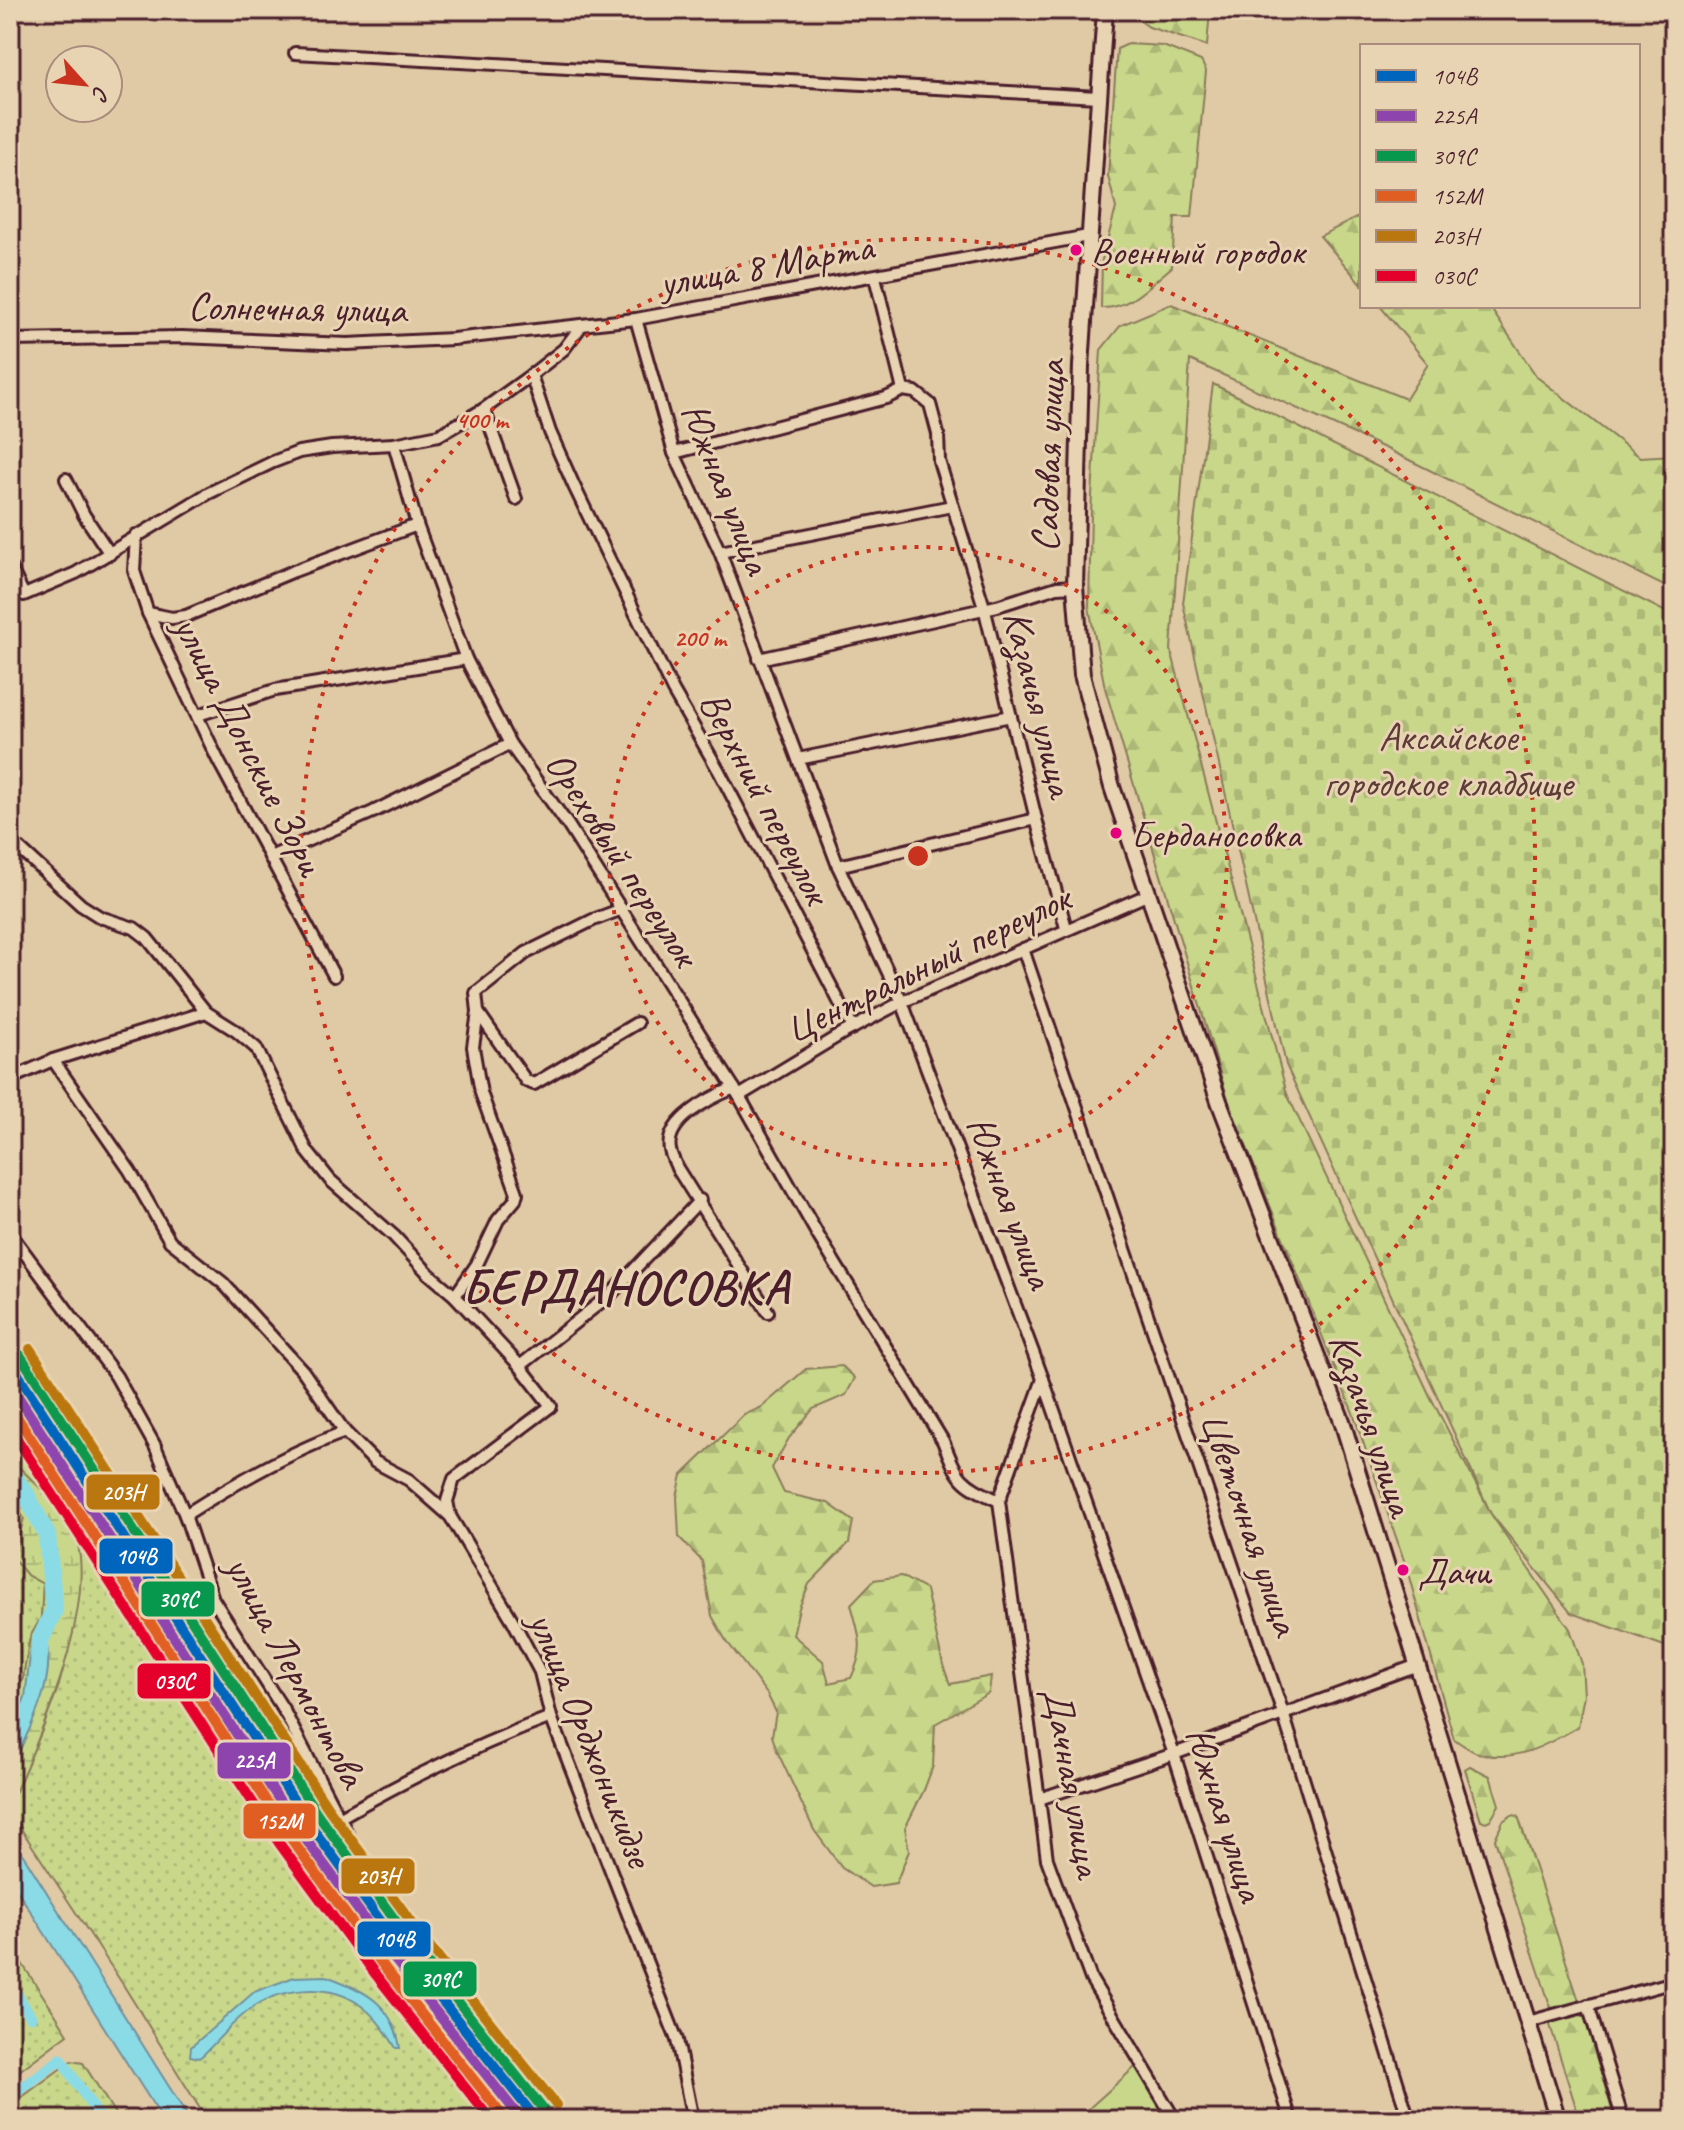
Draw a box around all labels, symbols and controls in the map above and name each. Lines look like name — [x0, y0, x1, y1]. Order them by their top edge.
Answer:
north arrow — [44, 44, 124, 124]
legend — [1360, 44, 1640, 308]
text: 104В — [1432, 61, 1478, 91]
text: С — [85, 81, 116, 107]
text: 225А — [1432, 101, 1477, 131]
text: 309С — [1432, 141, 1478, 171]
text: 152М — [1432, 181, 1484, 211]
street label: улица 8 Марта — [653, 221, 880, 309]
text: 203Н — [1432, 221, 1482, 251]
place label: Военный городок — [1091, 228, 1308, 275]
marker: Военный городок — [1068, 242, 1084, 258]
text: 030C — [1432, 261, 1478, 291]
street label: Солнечная улица — [187, 281, 409, 335]
street label: Садовая улица — [1020, 357, 1076, 553]
street label: Южная улица — [669, 396, 784, 584]
text: 400 m — [456, 405, 510, 435]
street label: Казачья улица — [992, 605, 1087, 805]
street label: улица Донские Зори — [161, 606, 337, 885]
text: 200 m — [674, 623, 728, 653]
street label: Верхний переулок — [688, 682, 844, 915]
park label: Аксайское городское кладбище — [1323, 712, 1576, 808]
street label: Ореховый переулок — [534, 741, 712, 978]
place label: Берданосовка — [1131, 811, 1303, 858]
marker: Берданосовка — [1108, 825, 1124, 841]
centre of rings — [904, 842, 932, 870]
street label: Центральный переулок — [777, 872, 1081, 1055]
street label: Южная улица — [955, 1109, 1067, 1298]
district label: БЕРДАНОСОВКА — [462, 1257, 792, 1317]
street label: Казачья улица — [1317, 1326, 1428, 1526]
street label: Цветочная улица — [1189, 1405, 1312, 1644]
line badge: 203Н — [85, 1473, 161, 1511]
text: 203Н — [102, 1479, 149, 1507]
line badge: 104В — [98, 1537, 174, 1575]
text: 104В — [115, 1543, 158, 1571]
street label: улица Лермонтова — [213, 1545, 379, 1798]
place label: Дачи — [1418, 1548, 1493, 1595]
marker: Дачи — [1395, 1562, 1411, 1578]
line badge: 309С — [140, 1580, 216, 1618]
text: 309С — [158, 1586, 201, 1614]
street label: улица Орджоникидзе — [516, 1603, 666, 1877]
line badge: 030C — [136, 1662, 212, 1700]
text: 030C — [154, 1668, 198, 1696]
street label: Дачная улица — [1032, 1684, 1115, 1884]
street label: Южная улица — [1173, 1721, 1278, 1910]
line badge: 225А — [216, 1741, 292, 1780]
text: 225А — [234, 1747, 276, 1775]
line badge: 152М — [242, 1802, 317, 1840]
text: 152М — [256, 1808, 305, 1836]
line badge: 203Н — [340, 1857, 416, 1895]
text: 203Н — [357, 1863, 404, 1891]
line badge: 104В — [356, 1920, 432, 1958]
text: 104В — [373, 1926, 416, 1954]
line badge: 309С — [402, 1960, 478, 1998]
text: 309С — [420, 1966, 463, 1994]

